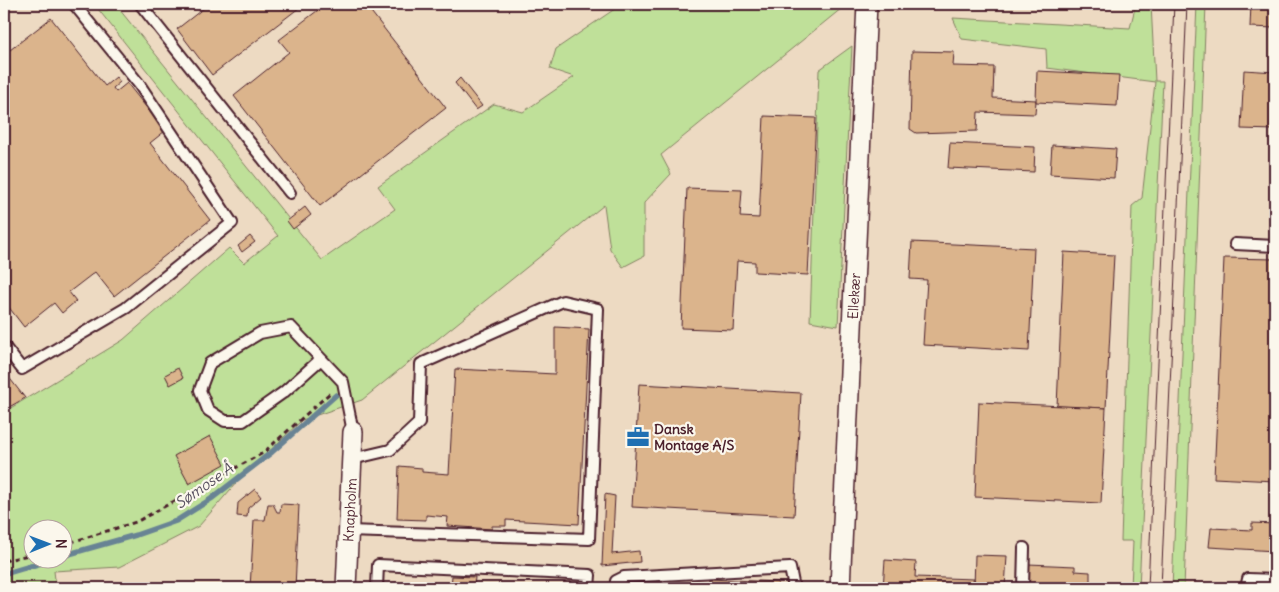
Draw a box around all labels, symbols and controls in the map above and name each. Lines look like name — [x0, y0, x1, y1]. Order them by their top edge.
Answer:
street label: Ellekær — [844, 272, 864, 320]
place label: Dansk Montage A/S — [654, 420, 735, 454]
office icon: Dansk Montage A/S — [625, 424, 651, 450]
water label: Sømose Å — [171, 458, 238, 512]
street label: Knapholm — [339, 478, 361, 542]
north arrow — [22, 520, 72, 570]
text: N — [52, 539, 70, 549]

